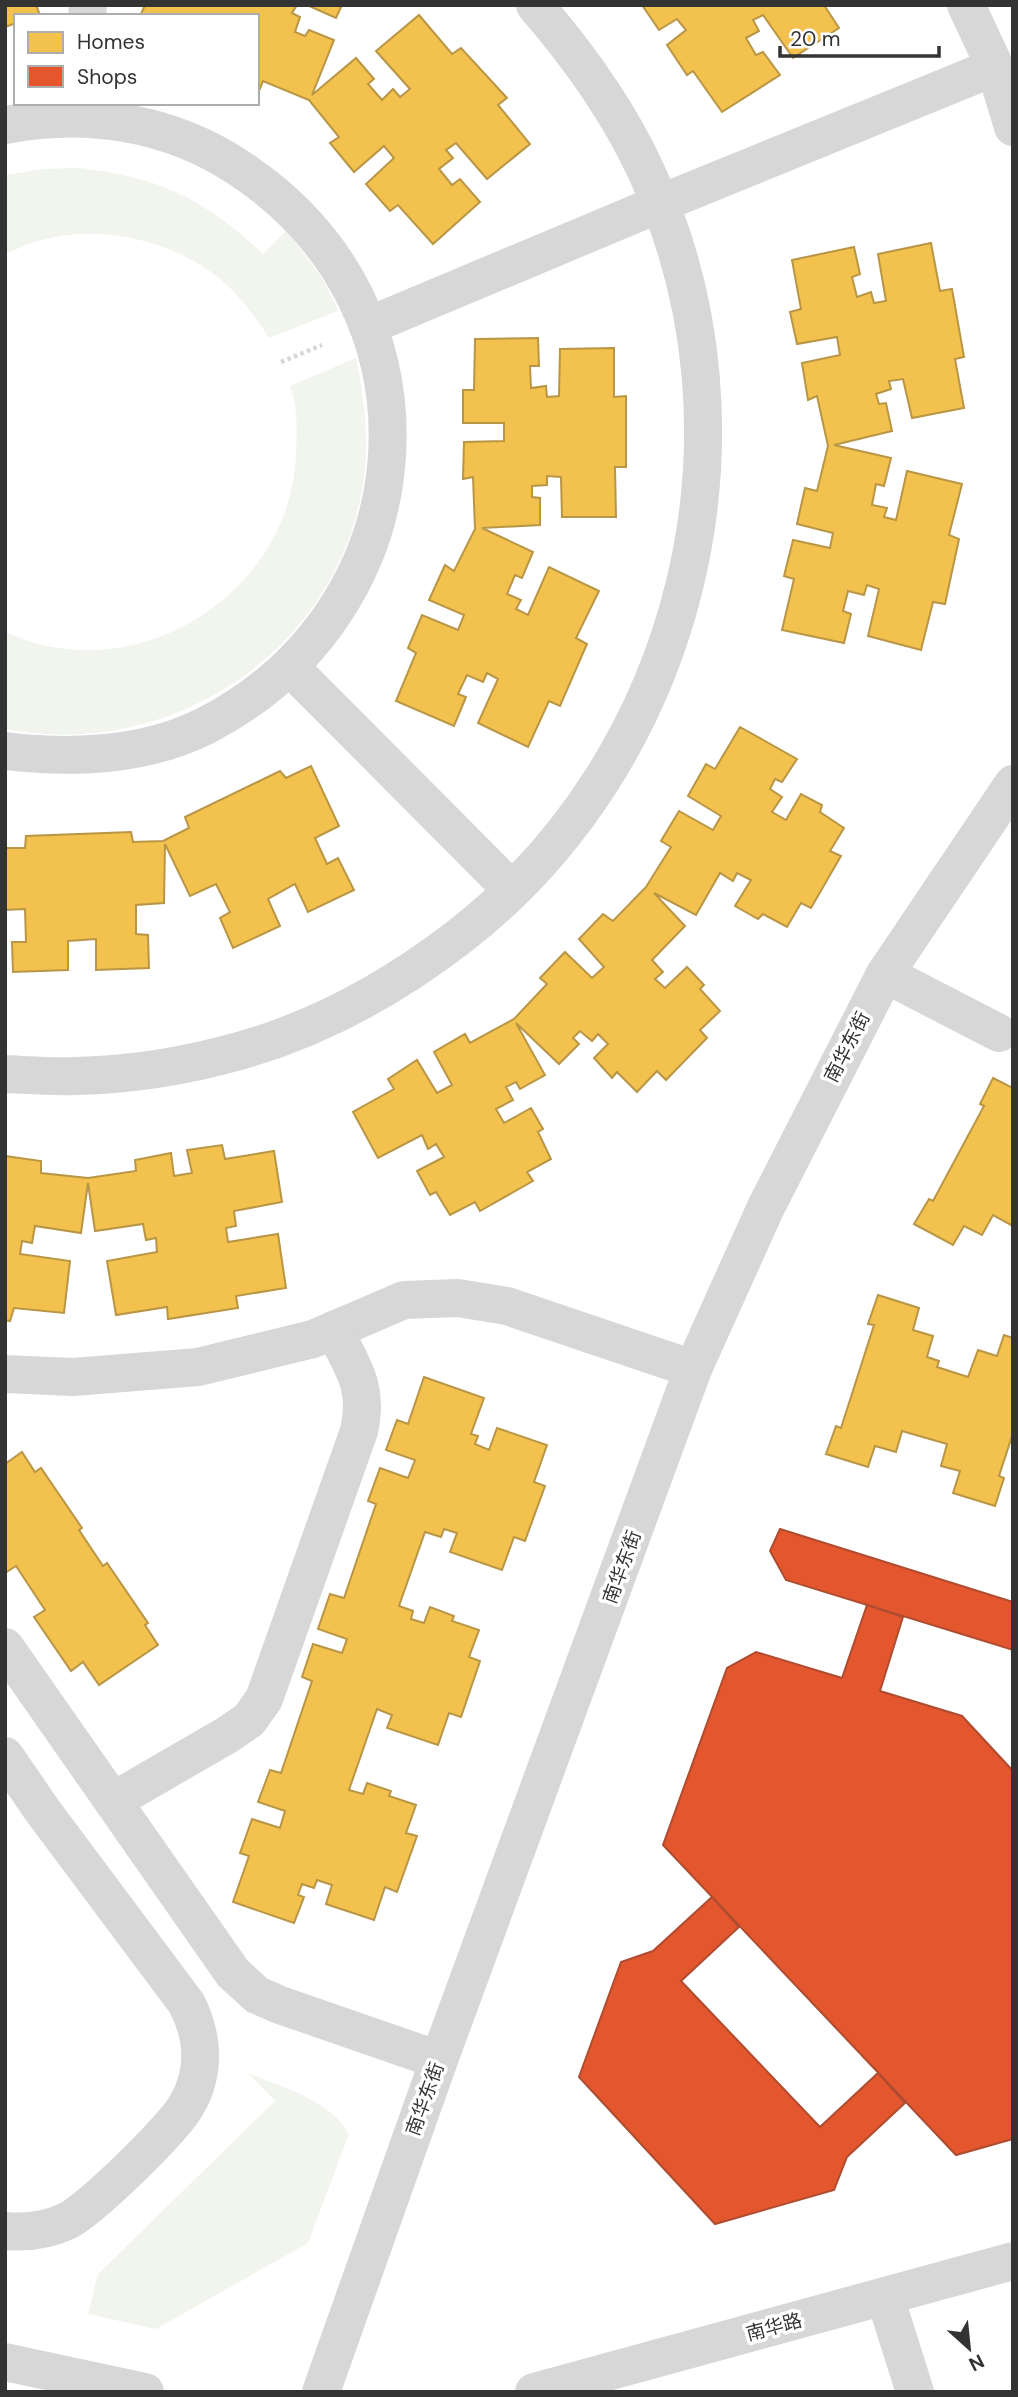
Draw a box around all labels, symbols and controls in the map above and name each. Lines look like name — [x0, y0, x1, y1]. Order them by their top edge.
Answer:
legend — [14, 14, 259, 105]
scale bar — [780, 14, 939, 58]
text: 20 m — [790, 25, 841, 53]
text: Homes — [77, 28, 145, 56]
text: Shops — [77, 63, 137, 91]
street label: 南华东街 — [819, 1007, 875, 1087]
street label: 南华东街 — [597, 1527, 647, 1607]
street label: 南华东街 — [400, 2059, 450, 2139]
street label: 南华路 — [743, 2308, 805, 2346]
north arrow — [934, 2313, 1004, 2383]
text: N — [965, 2348, 988, 2377]

